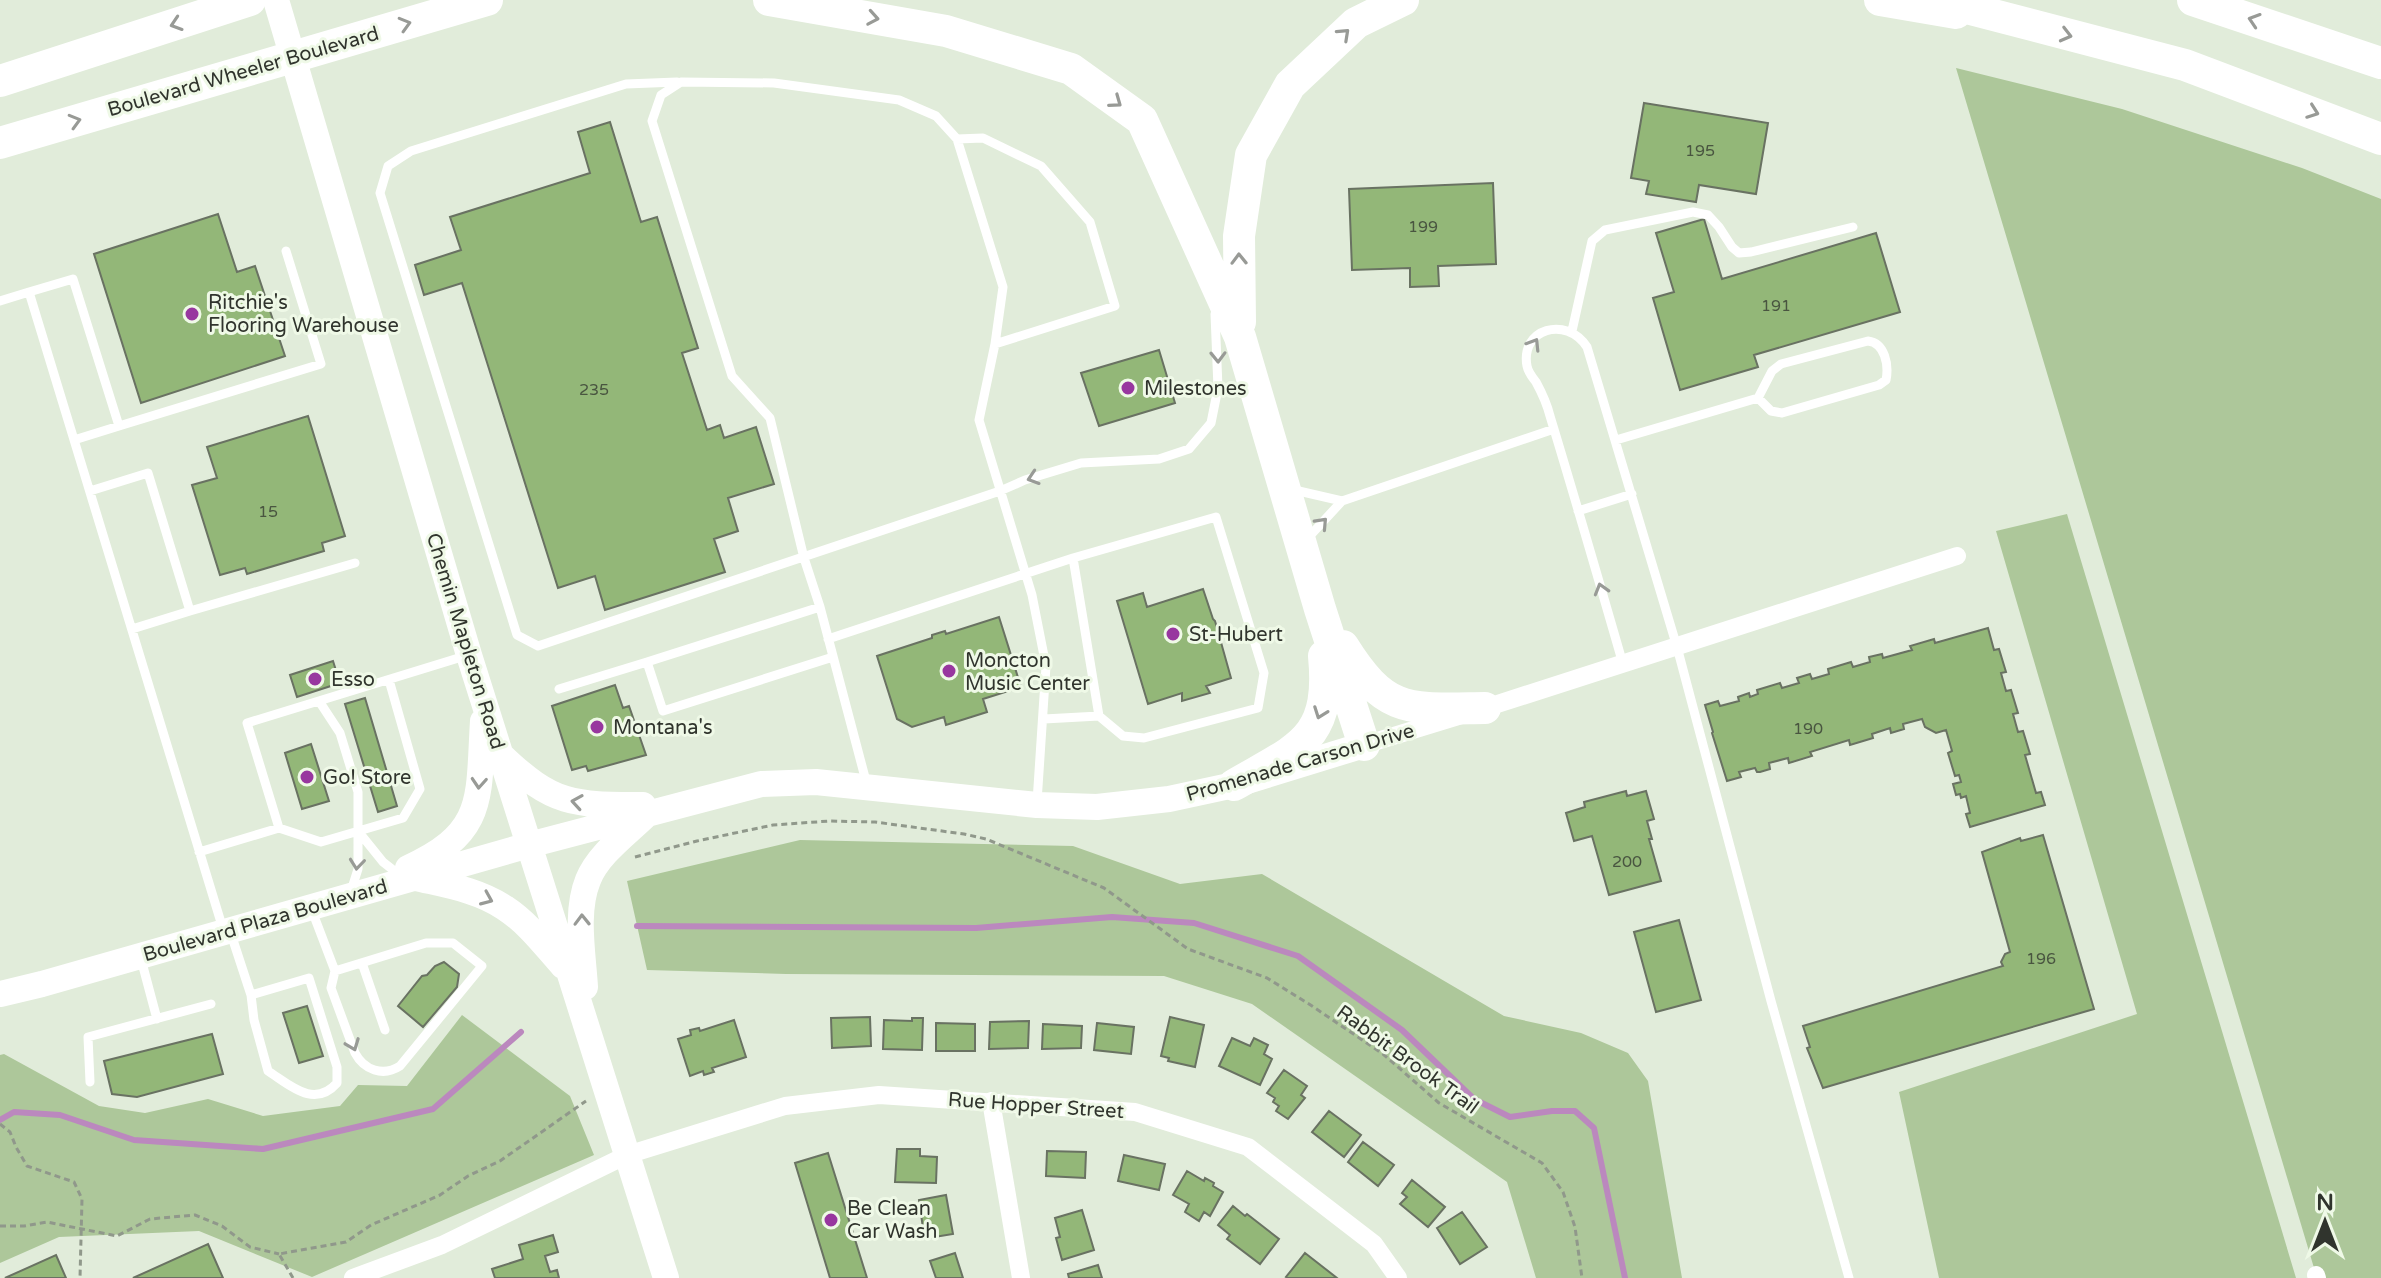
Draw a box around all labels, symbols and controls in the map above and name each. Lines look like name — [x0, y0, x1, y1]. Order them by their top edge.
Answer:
one-way arrow — [866, 9, 880, 26]
one-way arrow — [2248, 14, 2262, 30]
one-way arrow — [169, 15, 183, 31]
one-way arrow — [397, 17, 411, 33]
street label: Boulevard Wheeler Boulevard — [105, 22, 382, 122]
one-way arrow — [2058, 26, 2072, 43]
one-way arrow — [1335, 28, 1349, 43]
one-way arrow — [1107, 92, 1122, 106]
one-way arrow — [2306, 102, 2320, 119]
one-way arrow — [67, 114, 81, 130]
house number: 195 — [1685, 141, 1715, 161]
house number: 199 — [1408, 217, 1438, 237]
one-way arrow — [1230, 252, 1248, 265]
place label: Ritchie's Flooring Warehouse — [208, 291, 399, 338]
house number: 191 — [1761, 296, 1791, 316]
marker: Ritchie's Flooring Warehouse — [183, 305, 201, 323]
one-way arrow — [1524, 339, 1539, 353]
one-way arrow — [1209, 351, 1227, 364]
place label: Milestones — [1144, 377, 1247, 401]
marker: Milestones — [1119, 379, 1137, 397]
house number: 235 — [579, 380, 609, 400]
one-way arrow — [1027, 469, 1041, 485]
house number: 15 — [258, 502, 278, 522]
one-way arrow — [1312, 517, 1326, 532]
street label: Chemin Mapleton Road — [421, 530, 509, 752]
one-way arrow — [1594, 583, 1610, 596]
place label: St-Hubert — [1189, 623, 1283, 647]
marker: St-Hubert — [1164, 625, 1182, 643]
place label: Moncton Music Center — [965, 649, 1090, 696]
marker: Moncton Music Center — [940, 662, 958, 680]
place label: Esso — [331, 668, 375, 692]
marker: Esso — [306, 670, 324, 688]
one-way arrow — [1313, 705, 1329, 719]
place label: Montana's — [613, 716, 712, 740]
marker: Montana's — [588, 718, 606, 736]
street label: Promenade Carson Drive — [1183, 719, 1417, 807]
house number: 190 — [1793, 719, 1823, 739]
place label: Go! Store — [323, 766, 411, 790]
marker: Go! Store — [298, 768, 316, 786]
one-way arrow — [471, 777, 488, 790]
one-way arrow — [570, 794, 583, 811]
house number: 200 — [1612, 852, 1642, 872]
one-way arrow — [348, 858, 365, 871]
street label: Boulevard Plaza Boulevard — [140, 875, 390, 967]
one-way arrow — [479, 889, 493, 905]
one-way arrow — [573, 913, 591, 926]
house number: 196 — [2026, 949, 2056, 969]
street label: Rabbit Brook Trail — [1332, 1000, 1483, 1119]
one-way arrow — [343, 1037, 360, 1051]
street label: Rue Hopper Street — [947, 1088, 1125, 1124]
north arrow — [2285, 1182, 2365, 1262]
text: N — [2316, 1190, 2334, 1216]
place label: Be Clean Car Wash — [847, 1197, 937, 1244]
marker: Be Clean Car Wash — [822, 1211, 840, 1229]

